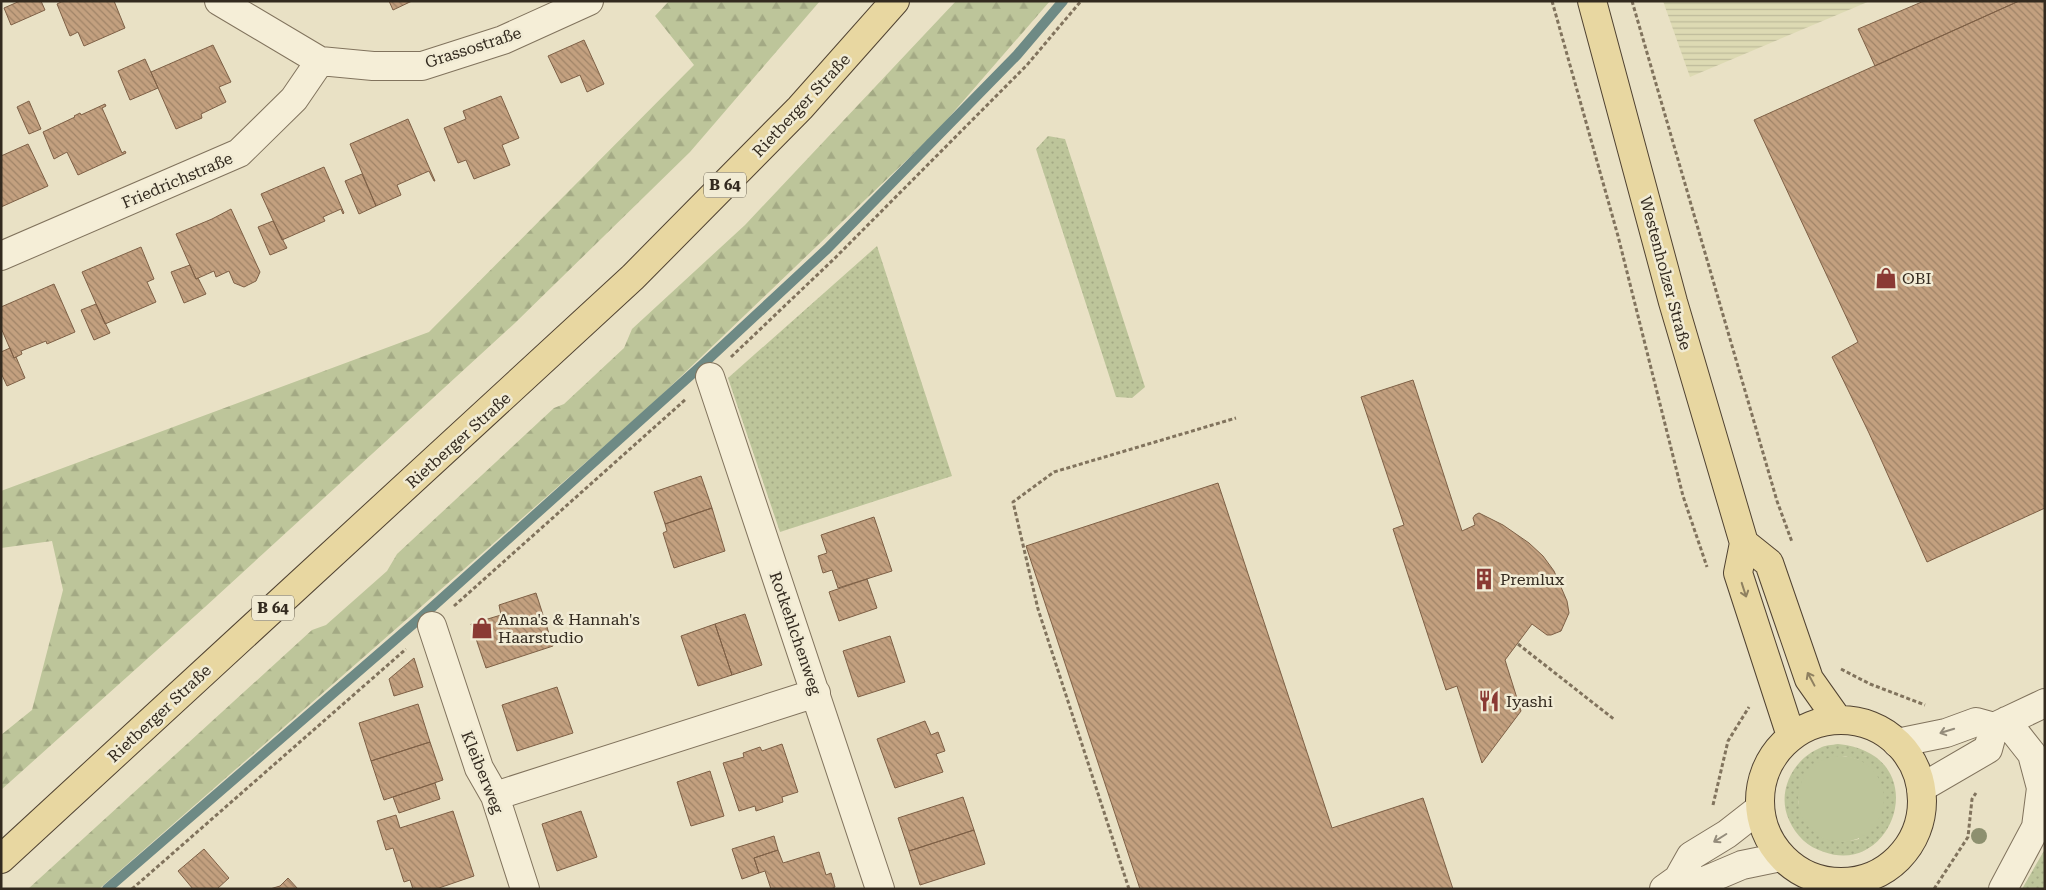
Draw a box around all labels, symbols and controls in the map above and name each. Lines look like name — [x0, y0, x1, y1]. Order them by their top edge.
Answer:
street label: Grassostraße — [423, 23, 524, 72]
street label: Rietberger Straße — [749, 50, 854, 161]
street label: Friedrichstraße — [119, 148, 236, 212]
road number: B 64 — [704, 172, 746, 198]
street label: Westenholzer Straße — [1636, 194, 1695, 352]
shop icon: OBI — [1873, 265, 1899, 291]
place label: OBI — [1902, 269, 1931, 288]
street label: Rietberger Straße — [402, 388, 515, 492]
building icon: Premlux — [1471, 566, 1497, 592]
street label: Rotkehlchenweg — [766, 569, 826, 698]
place label: Premlux — [1500, 570, 1565, 589]
one-way arrow — [1740, 582, 1749, 597]
road number: B 64 — [252, 596, 294, 620]
place label: Anna's & Hannah's Haarstudio — [498, 610, 640, 647]
shop icon: Anna's & Hannah's Haarstudio — [469, 615, 495, 641]
street label: Rietberger Straße — [104, 661, 215, 766]
one-way arrow — [1806, 672, 1815, 687]
restaurant icon: Iyashi — [1476, 688, 1502, 714]
place label: Iyashi — [1506, 692, 1553, 711]
one-way arrow — [1940, 727, 1956, 737]
street label: Kleiberweg — [457, 728, 508, 817]
one-way arrow — [1714, 833, 1728, 843]

